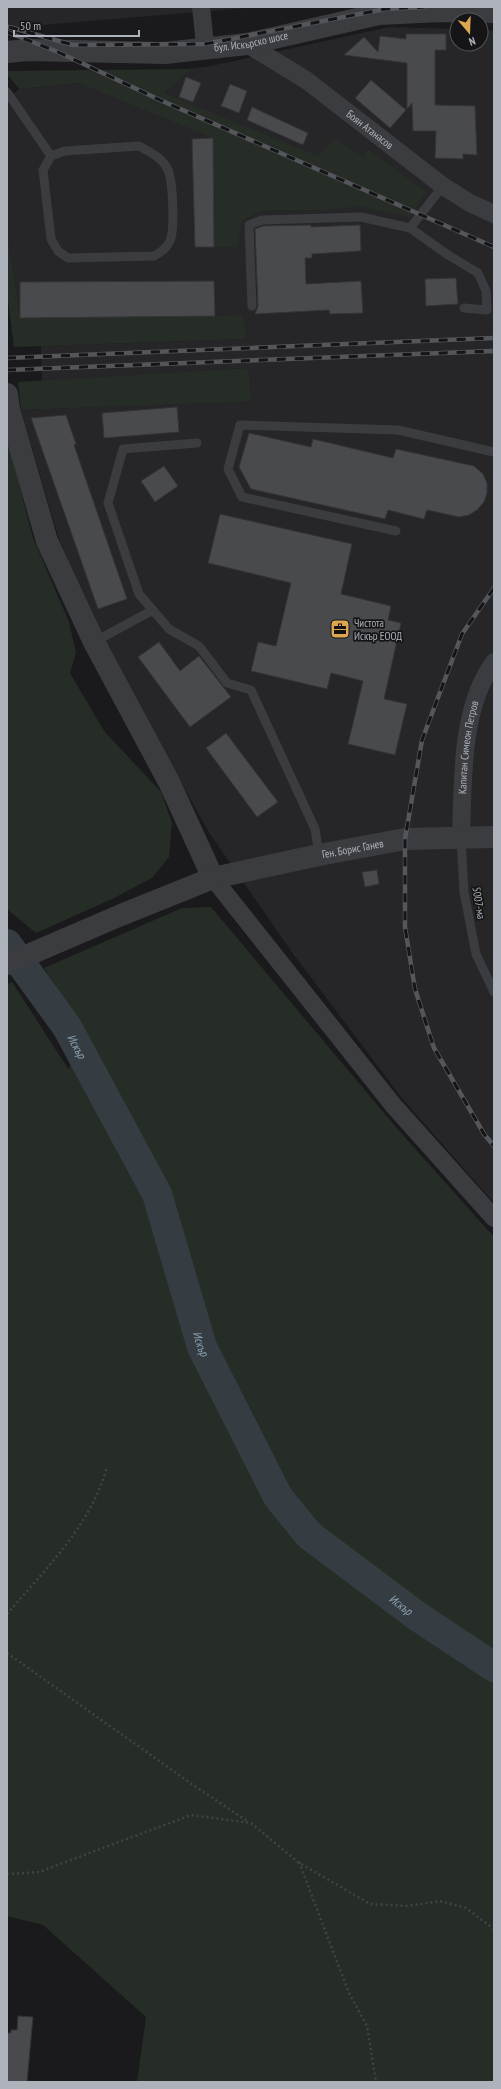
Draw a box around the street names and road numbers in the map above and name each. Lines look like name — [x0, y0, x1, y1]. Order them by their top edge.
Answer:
street label: бул. Искърско шосе — [213, 28, 290, 55]
street label: Боян Атанасов — [344, 107, 397, 152]
street label: Капитан Симеон Петров — [455, 698, 482, 794]
street label: Ген. Борис Ганев — [321, 836, 385, 861]
street label: 5007-ма — [470, 886, 488, 920]

